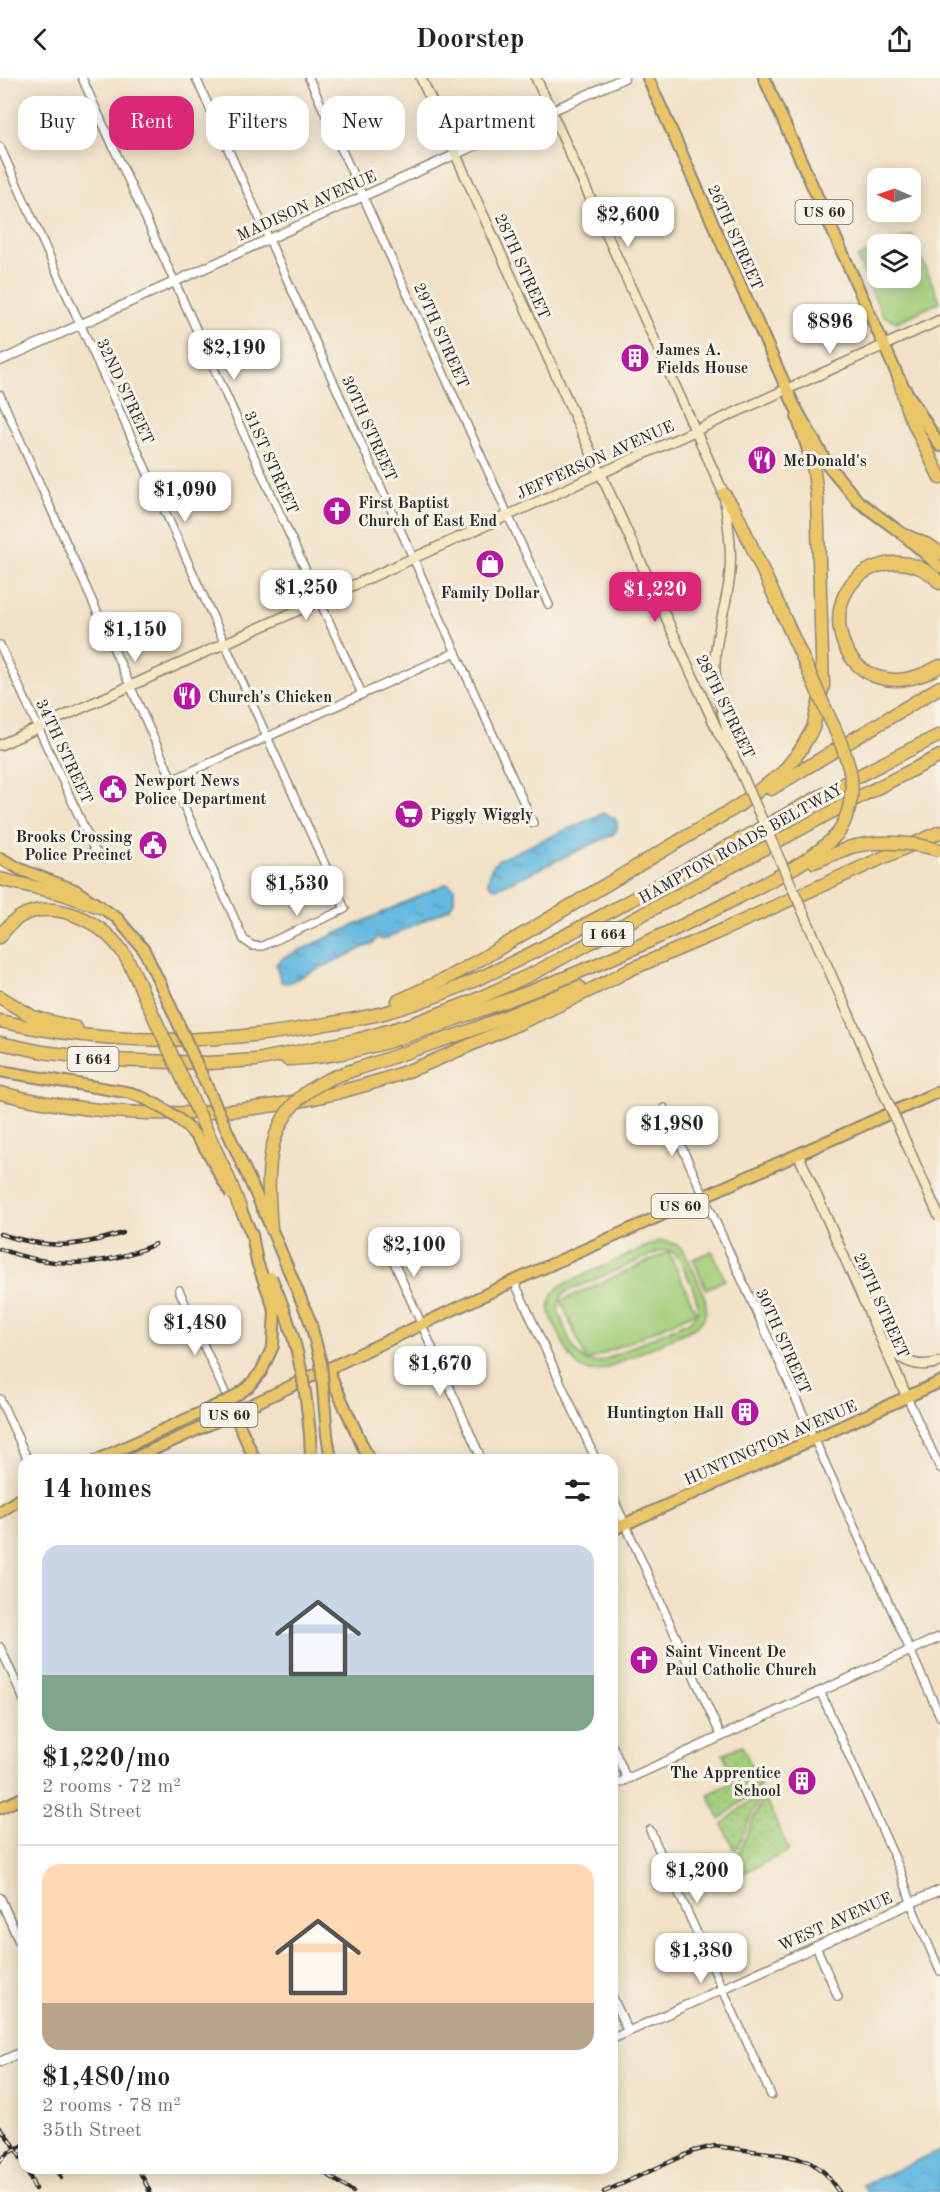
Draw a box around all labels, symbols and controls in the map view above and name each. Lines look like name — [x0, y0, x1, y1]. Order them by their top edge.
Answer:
icon: back — [24, 23, 57, 56]
icon: share — [883, 23, 916, 56]
text: Doorstep — [415, 26, 525, 53]
chip: Buy — [18, 96, 97, 150]
chip: Rent — [109, 96, 194, 150]
chip: Filters — [206, 96, 309, 150]
chip: New — [321, 96, 405, 150]
chip: Apartment — [417, 96, 557, 150]
north arrow — [867, 168, 921, 222]
map controls — [867, 168, 921, 288]
street label: MADISON AVENUE — [235, 169, 379, 245]
street label: 26TH STREET — [704, 183, 765, 293]
pin: $2,600 — [579, 197, 677, 248]
road number: US 60 — [796, 200, 852, 224]
text: $2,600 — [596, 206, 660, 226]
street label: 28TH STREET — [491, 212, 552, 322]
button: layers — [867, 234, 921, 288]
street label: 29TH STREET — [410, 281, 471, 391]
pin: $896 — [794, 304, 866, 355]
text: $896 — [807, 313, 853, 333]
pin: $2,190 — [185, 330, 283, 381]
street label: 32ND STREET — [93, 337, 156, 447]
text: $2,190 — [202, 339, 266, 359]
building icon: James A. Fields House — [619, 342, 651, 374]
place label: James A. Fields House — [656, 343, 748, 377]
street label: 30TH STREET — [338, 374, 399, 484]
street label: 31ST STREET — [240, 409, 300, 517]
street label: JEFFERSON AVENUE — [515, 419, 677, 503]
restaurant icon: McDonald's — [746, 444, 778, 476]
place label: McDonald's — [783, 454, 867, 470]
pin: $1,090 — [136, 472, 234, 523]
text: $1,090 — [153, 481, 217, 501]
church icon: First Baptist Church of East End — [321, 495, 353, 527]
place label: First Baptist Church of East End — [358, 496, 498, 530]
shop icon: Family Dollar — [474, 548, 506, 580]
pin: $1,250 — [257, 570, 355, 621]
pin: $1,220 — [606, 572, 704, 623]
text: $1,250 — [274, 579, 338, 599]
text: $1,220 — [623, 581, 687, 601]
place label: Family Dollar — [440, 586, 540, 602]
pin: $1,150 — [86, 612, 184, 663]
text: $1,150 — [103, 621, 167, 641]
street label: 28TH STREET — [692, 652, 756, 761]
restaurant icon: Church's Chicken — [171, 680, 203, 712]
place label: Church's Chicken — [208, 690, 332, 706]
street label: 34TH STREET — [32, 697, 94, 807]
public building icon: Newport News Police Department — [97, 773, 129, 805]
place label: Newport News Police Department — [134, 774, 267, 808]
street label: HAMPTON ROADS BELTWAY — [636, 782, 846, 908]
supermarket icon: Piggly Wiggly — [393, 798, 425, 830]
place label: Piggly Wiggly — [430, 808, 533, 824]
public building icon: Brooks Crossing Police Precinct — [137, 829, 169, 861]
place label: Brooks Crossing Police Precinct — [15, 830, 132, 864]
pin: $1,530 — [248, 866, 346, 917]
text: $1,530 — [265, 875, 329, 895]
road number: I 664 — [582, 922, 634, 946]
road number: I 664 — [68, 1047, 118, 1071]
pin: $1,980 — [623, 1106, 721, 1157]
text: $1,980 — [640, 1115, 704, 1135]
road number: US 60 — [652, 1194, 708, 1218]
pin: $2,100 — [365, 1227, 463, 1278]
text: $2,100 — [382, 1236, 446, 1256]
street label: 29TH STREET — [850, 1251, 911, 1361]
street label: 30TH STREET — [752, 1287, 813, 1397]
pin: $1,480 — [146, 1305, 244, 1356]
text: $1,480 — [163, 1314, 227, 1334]
pin: $1,670 — [391, 1346, 489, 1397]
text: $1,670 — [408, 1355, 472, 1375]
building icon: Huntington Hall — [729, 1396, 761, 1428]
street label: HUNTINGTON AVENUE — [682, 1398, 860, 1489]
road number: US 60 — [200, 1403, 258, 1427]
place label: Huntington Hall — [606, 1406, 724, 1422]
icon: filters — [561, 1474, 594, 1507]
text: 14 homes — [42, 1477, 151, 1503]
icon: home — [264, 1584, 372, 1692]
church icon: Saint Vincent De Paul Catholic Church — [628, 1644, 660, 1676]
place label: Saint Vincent De Paul Catholic Church — [665, 1645, 817, 1679]
text: $1,220/mo — [42, 1746, 170, 1772]
building icon: The Apprentice School — [786, 1765, 818, 1797]
place label: The Apprentice School — [670, 1766, 781, 1800]
text: 2 rooms · 72 m² — [42, 1777, 181, 1797]
text: 28th Street — [42, 1802, 142, 1822]
pin: $1,200 — [648, 1853, 746, 1904]
text: $1,200 — [665, 1862, 729, 1882]
street label: WEST AVENUE — [776, 1891, 895, 1955]
icon: home — [264, 1903, 372, 2011]
pin: $1,380 — [652, 1933, 750, 1984]
text: $1,380 — [669, 1942, 733, 1962]
text: $1,480/mo — [42, 2065, 170, 2091]
text: 2 rooms · 78 m² — [42, 2096, 181, 2116]
text: 35th Street — [42, 2121, 142, 2141]

